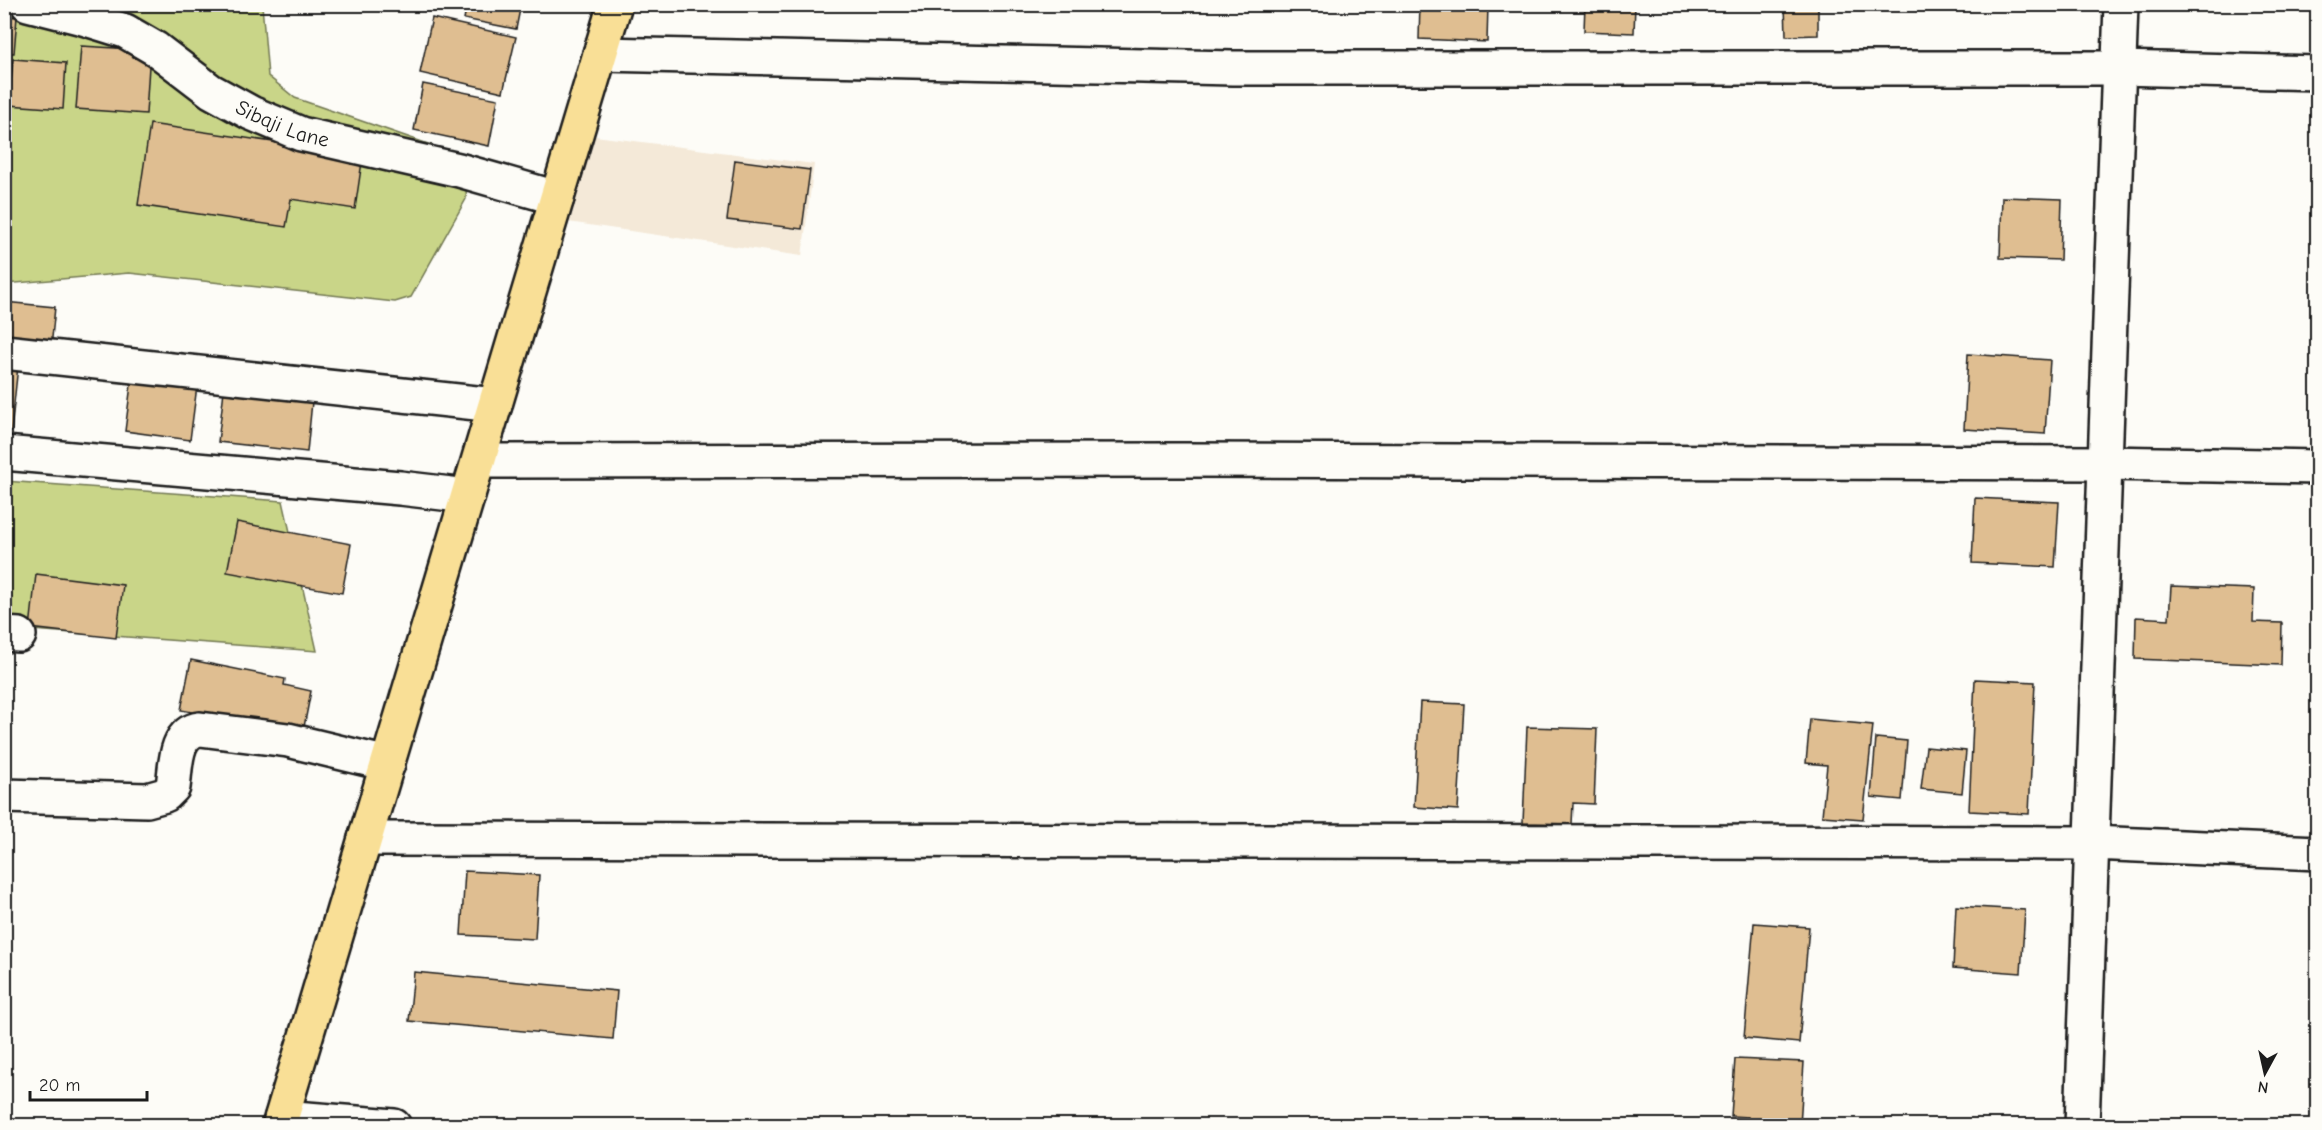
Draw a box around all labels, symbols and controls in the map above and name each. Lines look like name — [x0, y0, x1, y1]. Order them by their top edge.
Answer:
street label: Sibaji Lane — [232, 95, 331, 152]
north arrow — [2235, 1043, 2295, 1103]
scale bar — [30, 1064, 147, 1102]
text: 20 m — [39, 1075, 80, 1096]
text: N — [2257, 1077, 2269, 1097]

